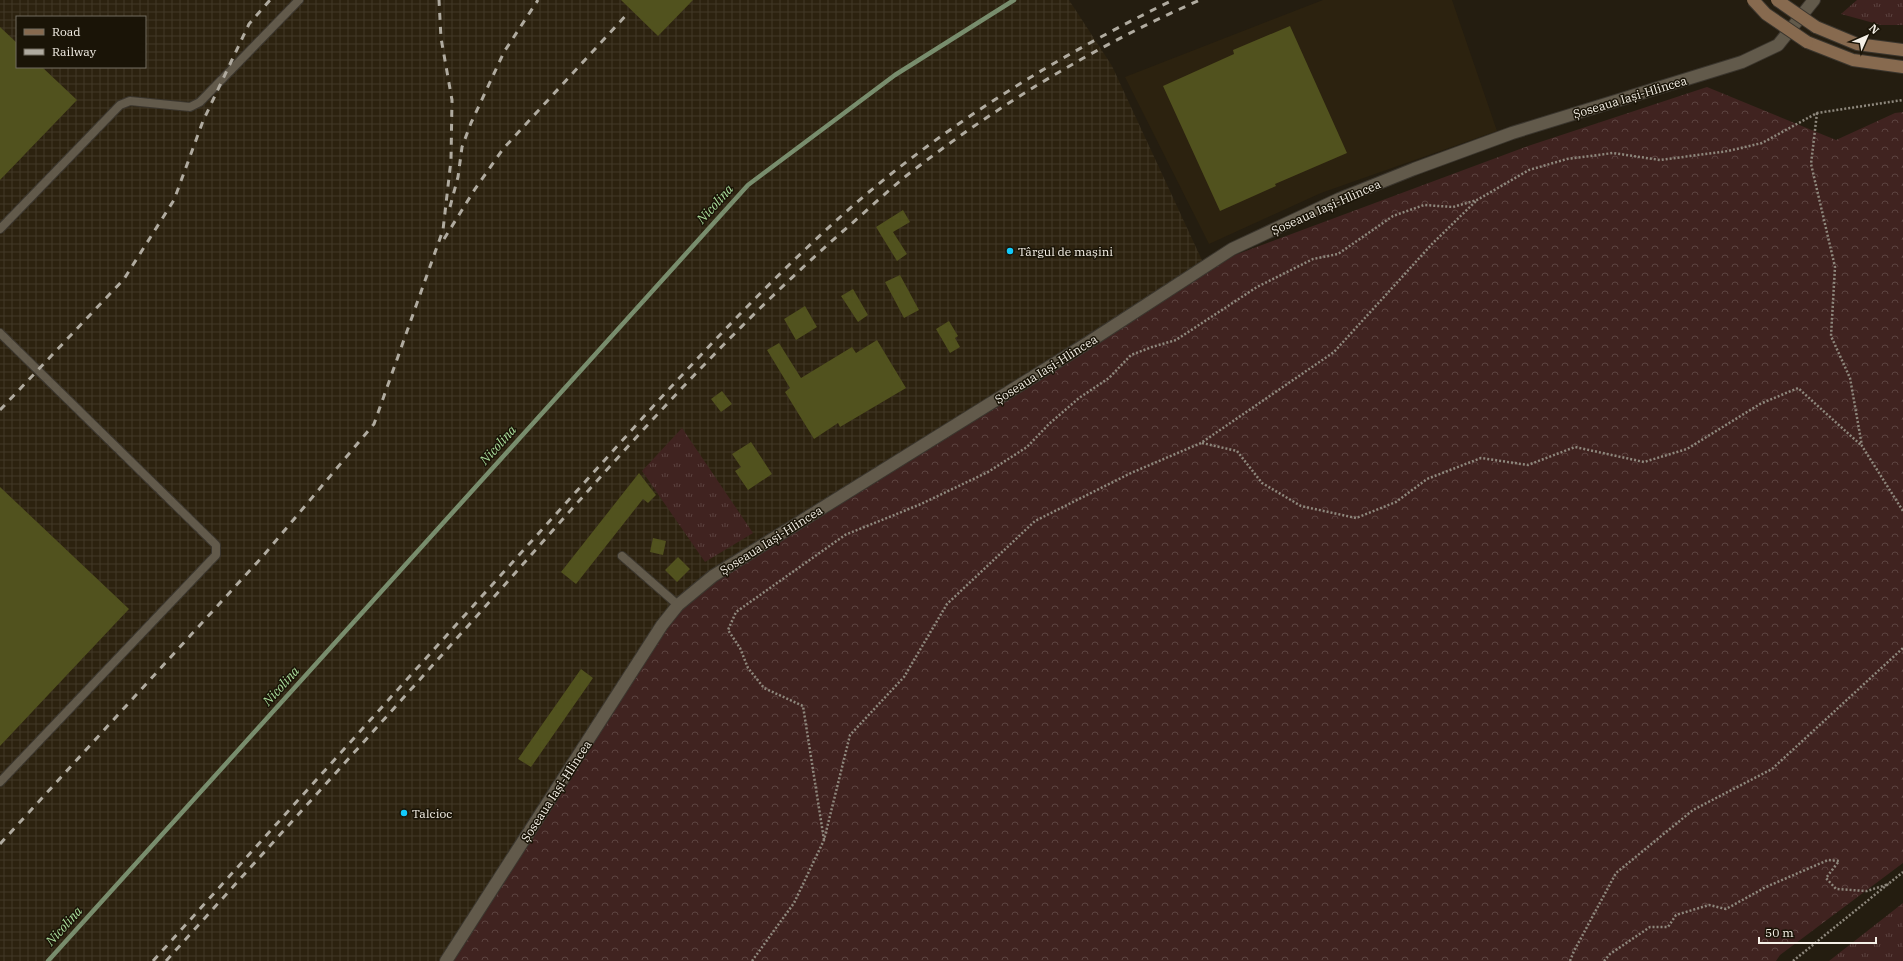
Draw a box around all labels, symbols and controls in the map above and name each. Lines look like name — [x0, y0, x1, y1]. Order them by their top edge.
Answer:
legend — [16, 16, 146, 68]
north arrow — [1847, 16, 1887, 56]
text: N — [1866, 21, 1882, 37]
text: Road — [52, 24, 81, 39]
text: Railway — [52, 44, 97, 59]
street label: Șoseaua Iași-Hlincea — [1571, 72, 1689, 121]
street label: Șoseaua Iași-Hlincea — [1269, 176, 1383, 238]
water label: Nicolina — [692, 181, 737, 228]
place label: Târgul de mașini — [1018, 244, 1113, 259]
marker: Târgul de mașini — [1005, 246, 1015, 256]
street label: Șoseaua Iași-Hlincea — [992, 331, 1100, 407]
water label: Nicolina — [475, 422, 520, 469]
street label: Șoseaua Iași-Hlincea — [717, 502, 825, 578]
water label: Nicolina — [258, 663, 303, 710]
street label: Șoseaua Iași-Hlincea — [518, 737, 595, 845]
place label: Talcioc — [412, 806, 453, 821]
marker: Talcioc — [399, 808, 409, 818]
water label: Nicolina — [41, 903, 86, 950]
scale bar — [1759, 919, 1876, 945]
text: 50 m — [1765, 925, 1794, 940]

